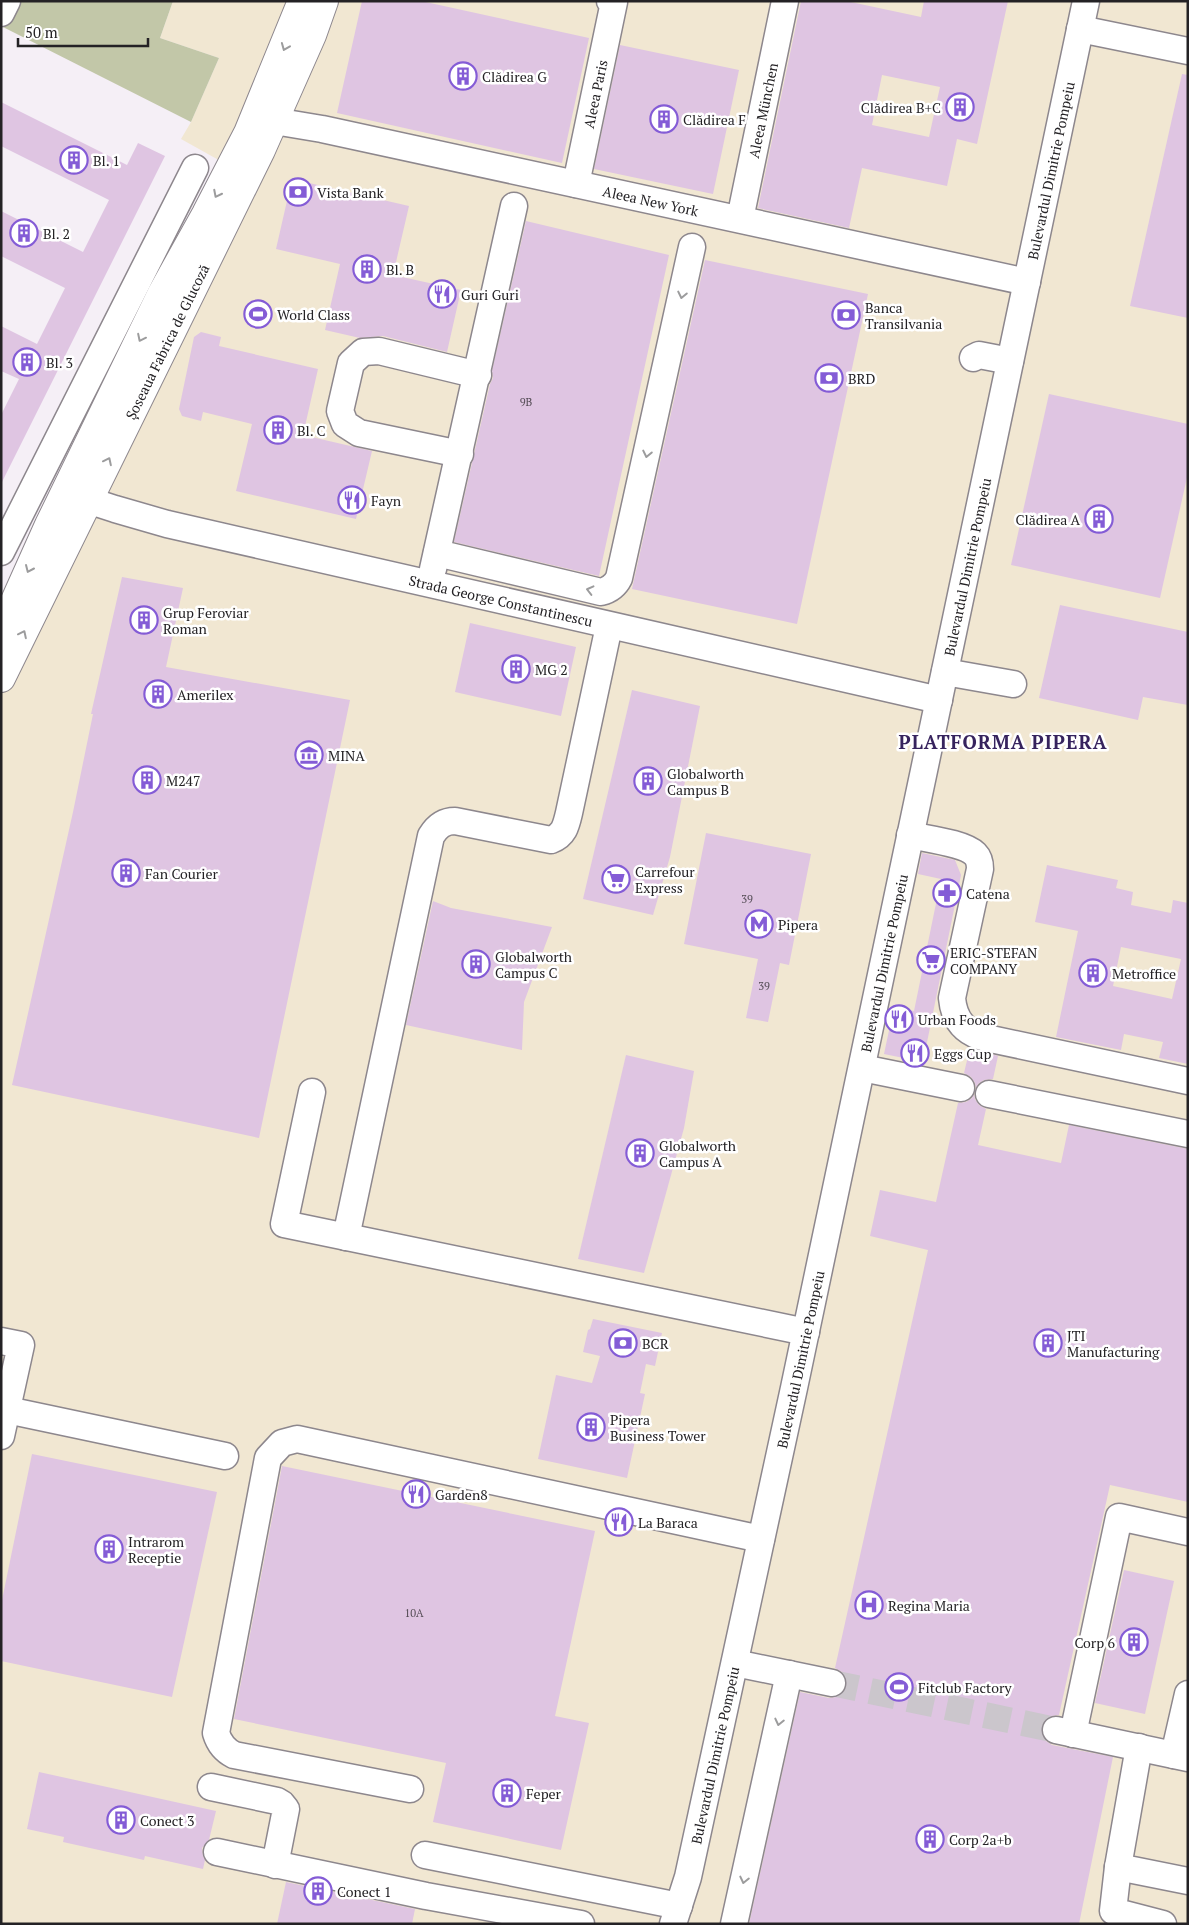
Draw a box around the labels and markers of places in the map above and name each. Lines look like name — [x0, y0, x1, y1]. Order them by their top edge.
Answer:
building icon: Clădirea G — [448, 61, 478, 91]
place label: Clădirea G — [482, 67, 547, 86]
building icon: Clădirea B+C — [945, 92, 975, 122]
place label: Clădirea B+C — [861, 98, 941, 117]
building icon: Clădirea F — [649, 104, 679, 134]
place label: Clădirea F — [683, 110, 746, 129]
building icon: Bl. 1 — [59, 145, 89, 175]
place label: Bl. 1 — [93, 151, 120, 170]
bank icon: Vista Bank — [283, 177, 313, 207]
place label: Vista Bank — [317, 183, 385, 202]
building icon: Bl. 2 — [9, 218, 39, 248]
place label: Bl. 2 — [43, 224, 70, 243]
building icon: Bl. B — [352, 254, 382, 284]
place label: Bl. B — [386, 260, 414, 279]
restaurant icon: Guri Guri — [427, 279, 457, 309]
place label: Guri Guri — [461, 285, 519, 304]
place label: Banca Transilvania — [865, 298, 942, 333]
sports icon: World Class — [243, 299, 273, 329]
bank icon: Banca Transilvania — [831, 300, 861, 330]
place label: World Class — [277, 305, 350, 324]
building icon: Bl. 3 — [12, 347, 42, 377]
place label: Bl. 3 — [46, 353, 73, 372]
bank icon: BRD — [814, 363, 844, 393]
place label: BRD — [848, 369, 876, 388]
building icon: Bl. C — [263, 415, 293, 445]
place label: Bl. C — [297, 421, 326, 440]
restaurant icon: Fayn — [337, 485, 367, 515]
place label: Fayn — [371, 491, 402, 510]
building icon: Clădirea A — [1084, 504, 1114, 534]
place label: Clădirea A — [1016, 510, 1080, 529]
place label: Grup Feroviar Roman — [163, 603, 249, 638]
building icon: Grup Feroviar Roman — [129, 605, 159, 635]
building icon: MG 2 — [501, 654, 531, 684]
place label: MG 2 — [535, 660, 568, 679]
building icon: Amerilex — [143, 679, 173, 709]
place label: Amerilex — [177, 685, 234, 704]
museum icon: MINA — [294, 740, 324, 770]
place label: MINA — [328, 746, 365, 765]
place label: Globalworth Campus B — [667, 764, 744, 799]
building icon: M247 — [132, 765, 162, 795]
building icon: Globalworth Campus B — [633, 766, 663, 796]
place label: M247 — [166, 771, 201, 790]
building icon: Fan Courier — [111, 858, 141, 888]
place label: Carrefour Express — [635, 862, 695, 897]
place label: Fan Courier — [145, 864, 218, 883]
supermarket icon: Carrefour Express — [601, 864, 631, 894]
pharmacy icon: Catena — [932, 878, 962, 908]
place label: Catena — [966, 884, 1010, 903]
metro station icon: Pipera — [744, 909, 774, 939]
place label: Pipera — [778, 915, 818, 934]
place label: ERIC-STEFAN COMPANY — [950, 943, 1037, 978]
supermarket icon: ERIC-STEFAN COMPANY — [916, 945, 946, 975]
place label: Globalworth Campus C — [495, 947, 572, 982]
building icon: Globalworth Campus C — [461, 949, 491, 979]
building icon: Metroffice — [1078, 958, 1108, 988]
place label: Metroffice — [1112, 964, 1176, 983]
restaurant icon: Urban Foods — [884, 1004, 914, 1034]
place label: Urban Foods — [918, 1010, 996, 1029]
restaurant icon: Eggs Cup — [900, 1038, 930, 1068]
place label: Eggs Cup — [934, 1044, 991, 1063]
place label: Globalworth Campus A — [659, 1136, 736, 1171]
building icon: Globalworth Campus A — [625, 1138, 655, 1168]
place label: JTI Manufacturing — [1067, 1326, 1160, 1361]
bank icon: BCR — [608, 1328, 638, 1358]
building icon: JTI Manufacturing — [1033, 1328, 1063, 1358]
place label: BCR — [642, 1334, 669, 1353]
place label: Pipera Business Tower — [610, 1410, 706, 1445]
building icon: Pipera Business Tower — [576, 1412, 606, 1442]
restaurant icon: Garden8 — [401, 1479, 431, 1509]
place label: Garden8 — [435, 1485, 488, 1504]
restaurant icon: La Baraca — [604, 1507, 634, 1537]
place label: La Baraca — [638, 1513, 698, 1532]
place label: Intrarom Receptie — [128, 1532, 184, 1567]
building icon: Intrarom Receptie — [94, 1534, 124, 1564]
hospital icon: Regina Maria — [854, 1590, 884, 1620]
place label: Regina Maria — [888, 1596, 970, 1615]
building icon: Corp 6 — [1119, 1627, 1149, 1657]
place label: Corp 6 — [1074, 1633, 1116, 1652]
sports icon: Fitclub Factory — [884, 1672, 914, 1702]
place label: Fitclub Factory — [918, 1678, 1013, 1697]
building icon: Feper — [492, 1778, 522, 1808]
place label: Feper — [526, 1784, 562, 1803]
building icon: Conect 3 — [106, 1805, 136, 1835]
place label: Conect 3 — [140, 1811, 194, 1830]
building icon: Corp 2a+b — [915, 1824, 945, 1854]
place label: Corp 2a+b — [949, 1830, 1012, 1849]
building icon: Conect 1 — [303, 1876, 333, 1906]
place label: Conect 1 — [337, 1882, 391, 1901]

